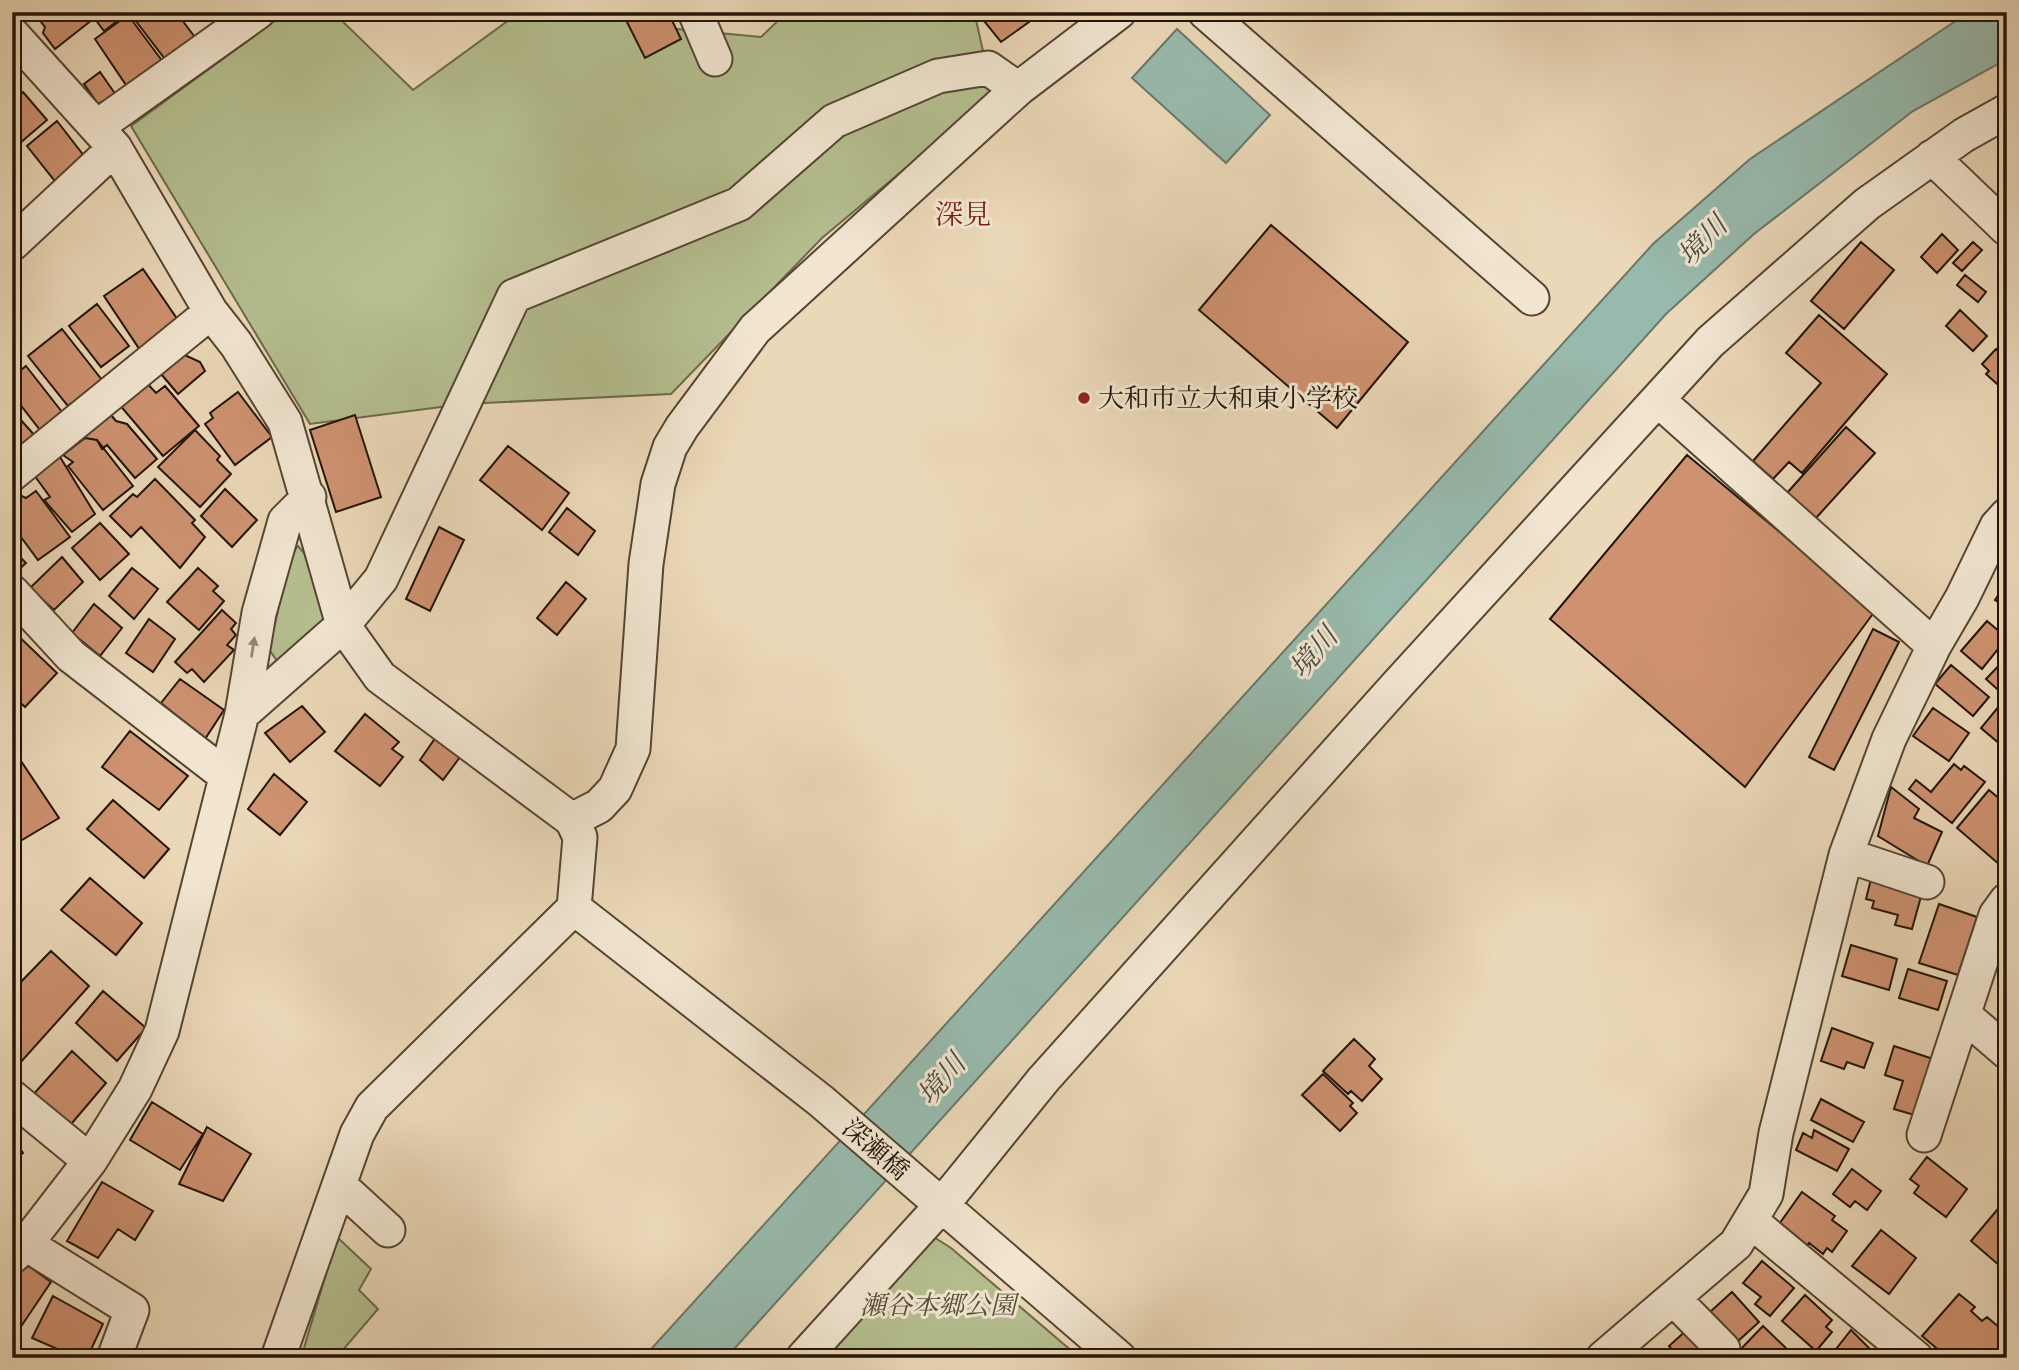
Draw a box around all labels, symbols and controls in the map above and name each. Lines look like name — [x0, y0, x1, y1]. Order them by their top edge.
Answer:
district label: 深見 — [935, 197, 991, 236]
water label: 境川 — [1670, 206, 1739, 275]
place label: 大和市立大和東小学校 — [1098, 382, 1358, 418]
marker: 大和市立大和東小学校 — [1076, 390, 1092, 406]
water label: 境川 — [1282, 617, 1350, 688]
one-way arrow — [248, 636, 259, 658]
water label: 境川 — [910, 1044, 978, 1115]
street label: 深瀬橋 — [833, 1111, 916, 1190]
park label: 瀬谷本郷公園 — [860, 1289, 1020, 1325]

